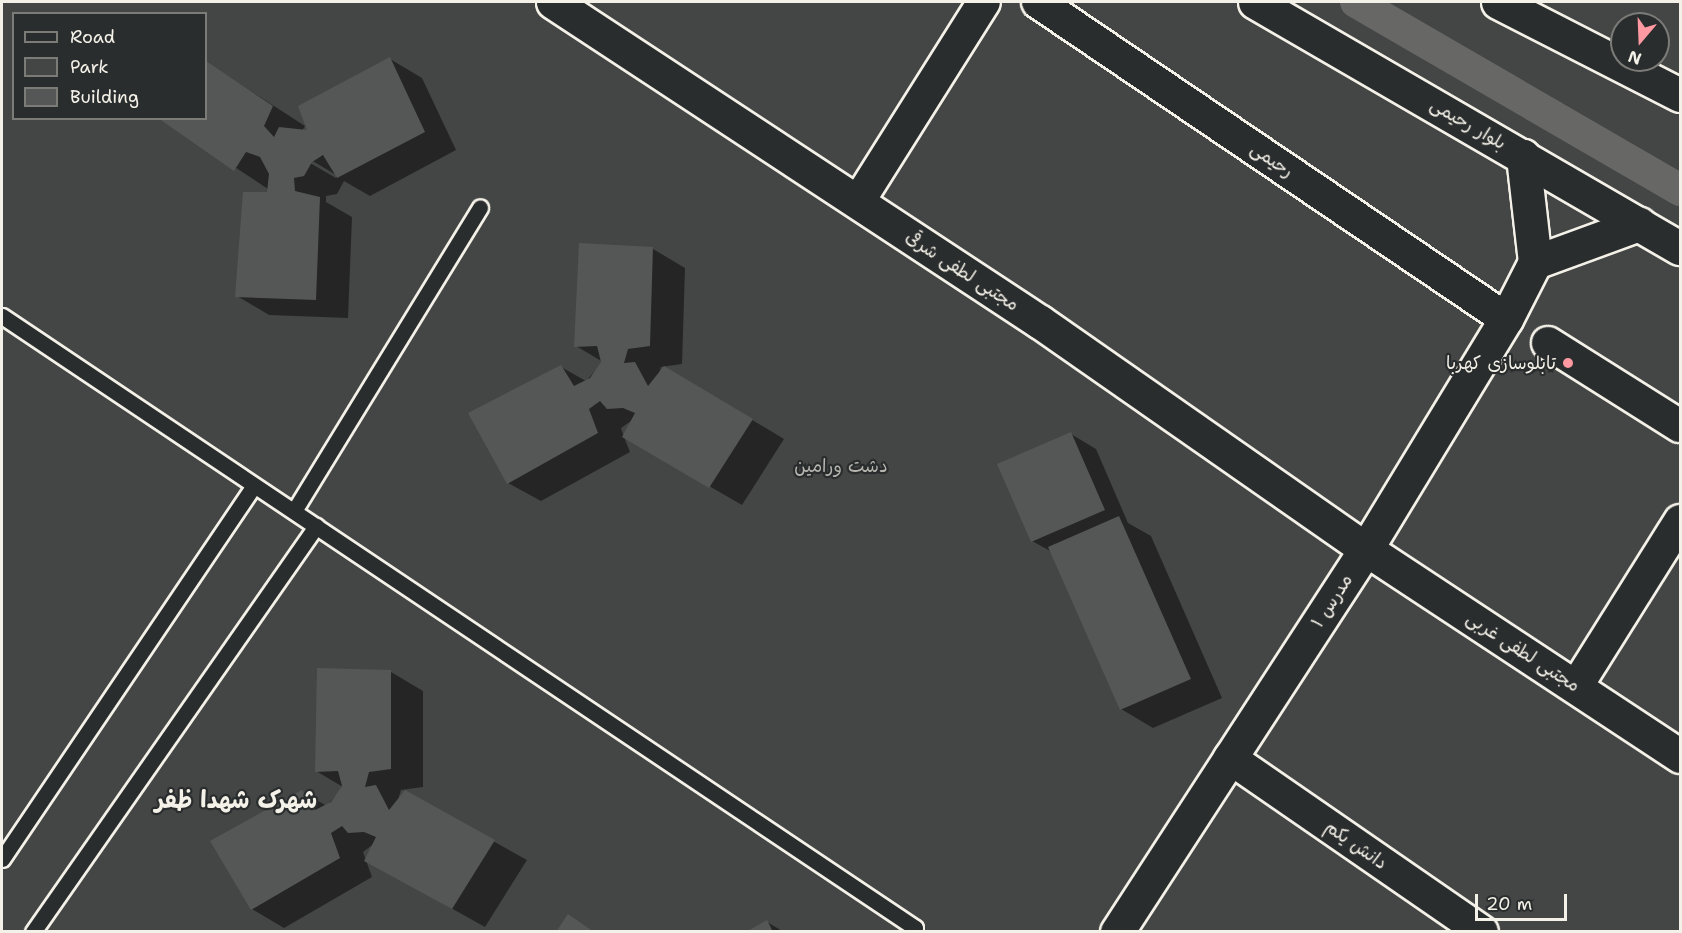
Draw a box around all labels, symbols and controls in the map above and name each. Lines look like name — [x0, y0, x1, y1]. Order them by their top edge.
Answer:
legend — [12, 12, 207, 120]
north arrow — [1610, 12, 1670, 72]
text: Road — [70, 25, 115, 49]
text: N — [1625, 46, 1644, 70]
text: Park — [70, 55, 109, 79]
text: Building — [70, 85, 139, 109]
street label: بلوار رحیمی — [1426, 94, 1510, 154]
street label: رحیمی — [1246, 138, 1298, 182]
street label: مجتبی لطفی شرقی — [901, 226, 1023, 316]
place label: تابلوسازی کهربا — [1446, 352, 1556, 374]
marker: تابلوسازی کهربا — [1561, 356, 1575, 370]
park label: دشت ورامین — [794, 455, 888, 477]
street label: مدرس ۱ — [1307, 570, 1357, 632]
street label: مجتبی لطفی غربی — [1462, 607, 1584, 697]
district label: شهرک شهدا ظفر — [155, 787, 317, 815]
street label: دانش یکم — [1321, 816, 1391, 874]
scale bar — [1478, 882, 1570, 920]
text: 20 m — [1486, 892, 1532, 916]

